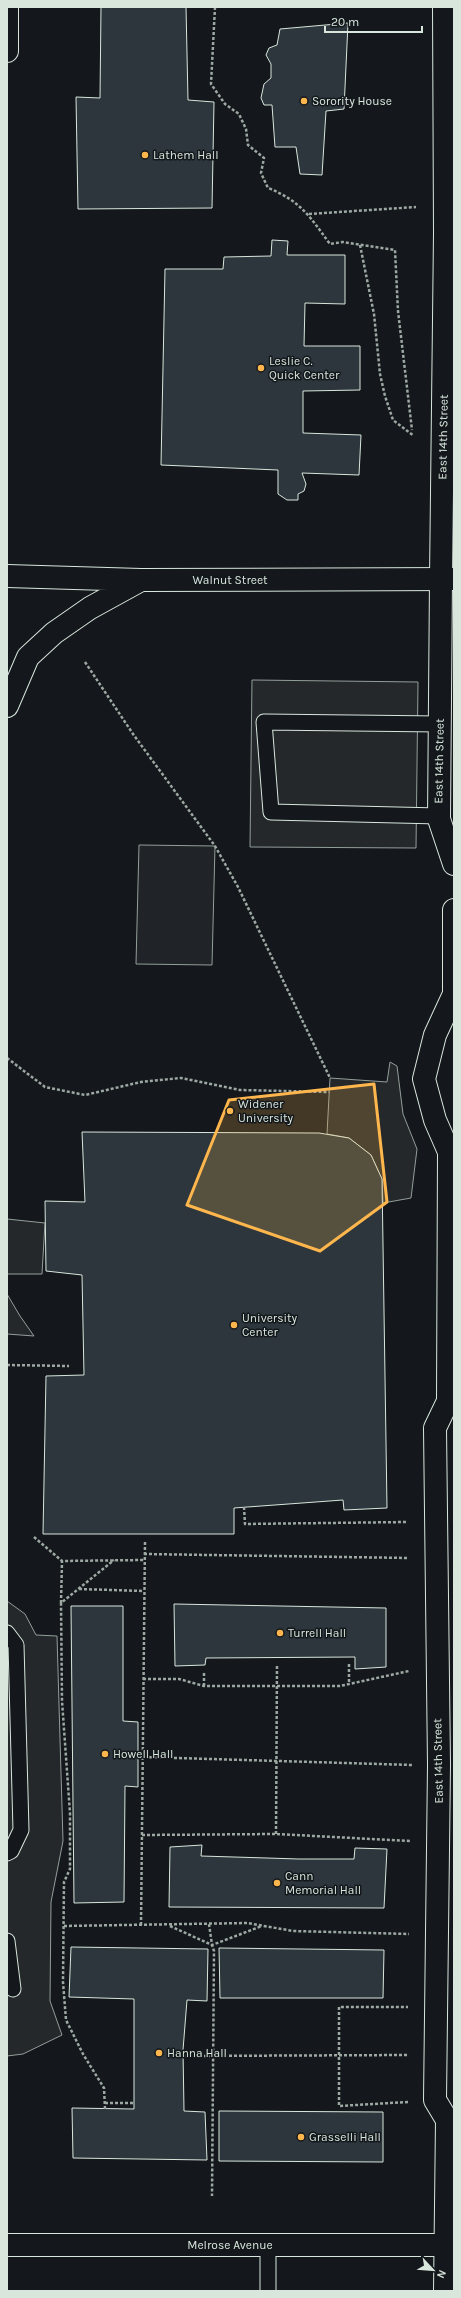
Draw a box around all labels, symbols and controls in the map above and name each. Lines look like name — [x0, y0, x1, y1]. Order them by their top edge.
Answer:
scale bar — [325, 8, 422, 34]
text: 20 m — [331, 15, 359, 29]
place label: Sorority House — [312, 94, 392, 108]
marker: Sorority House — [299, 96, 309, 106]
place label: Lathem Hall — [153, 148, 219, 162]
marker: Lathem Hall — [140, 150, 150, 160]
place label: Leslie C. Quick Center — [269, 354, 340, 382]
marker: Leslie C. Quick Center — [256, 363, 266, 373]
street label: East 14th Street — [435, 394, 451, 480]
street label: Walnut Street — [192, 573, 268, 587]
street label: East 14th Street — [431, 718, 447, 804]
place label: Widener University — [238, 1097, 294, 1125]
marker: Widener University — [225, 1106, 235, 1116]
place label: University Center — [242, 1311, 298, 1339]
marker: University Center — [229, 1320, 239, 1330]
place label: Turrell Hall — [288, 1626, 346, 1640]
marker: Turrell Hall — [275, 1628, 285, 1638]
street label: East 14th Street — [430, 1718, 446, 1804]
place label: Howell Hall — [113, 1747, 173, 1761]
marker: Howell Hall — [100, 1749, 110, 1759]
place label: Cann Memorial Hall — [285, 1869, 361, 1897]
marker: Cann Memorial Hall — [272, 1878, 282, 1888]
place label: Hanna Hall — [167, 2046, 227, 2060]
marker: Hanna Hall — [154, 2048, 164, 2058]
place label: Grasselli Hall — [309, 2130, 381, 2144]
marker: Grasselli Hall — [296, 2132, 306, 2142]
street label: Melrose Avenue — [187, 2238, 273, 2252]
north arrow — [413, 2250, 453, 2290]
text: N — [434, 2268, 449, 2281]

